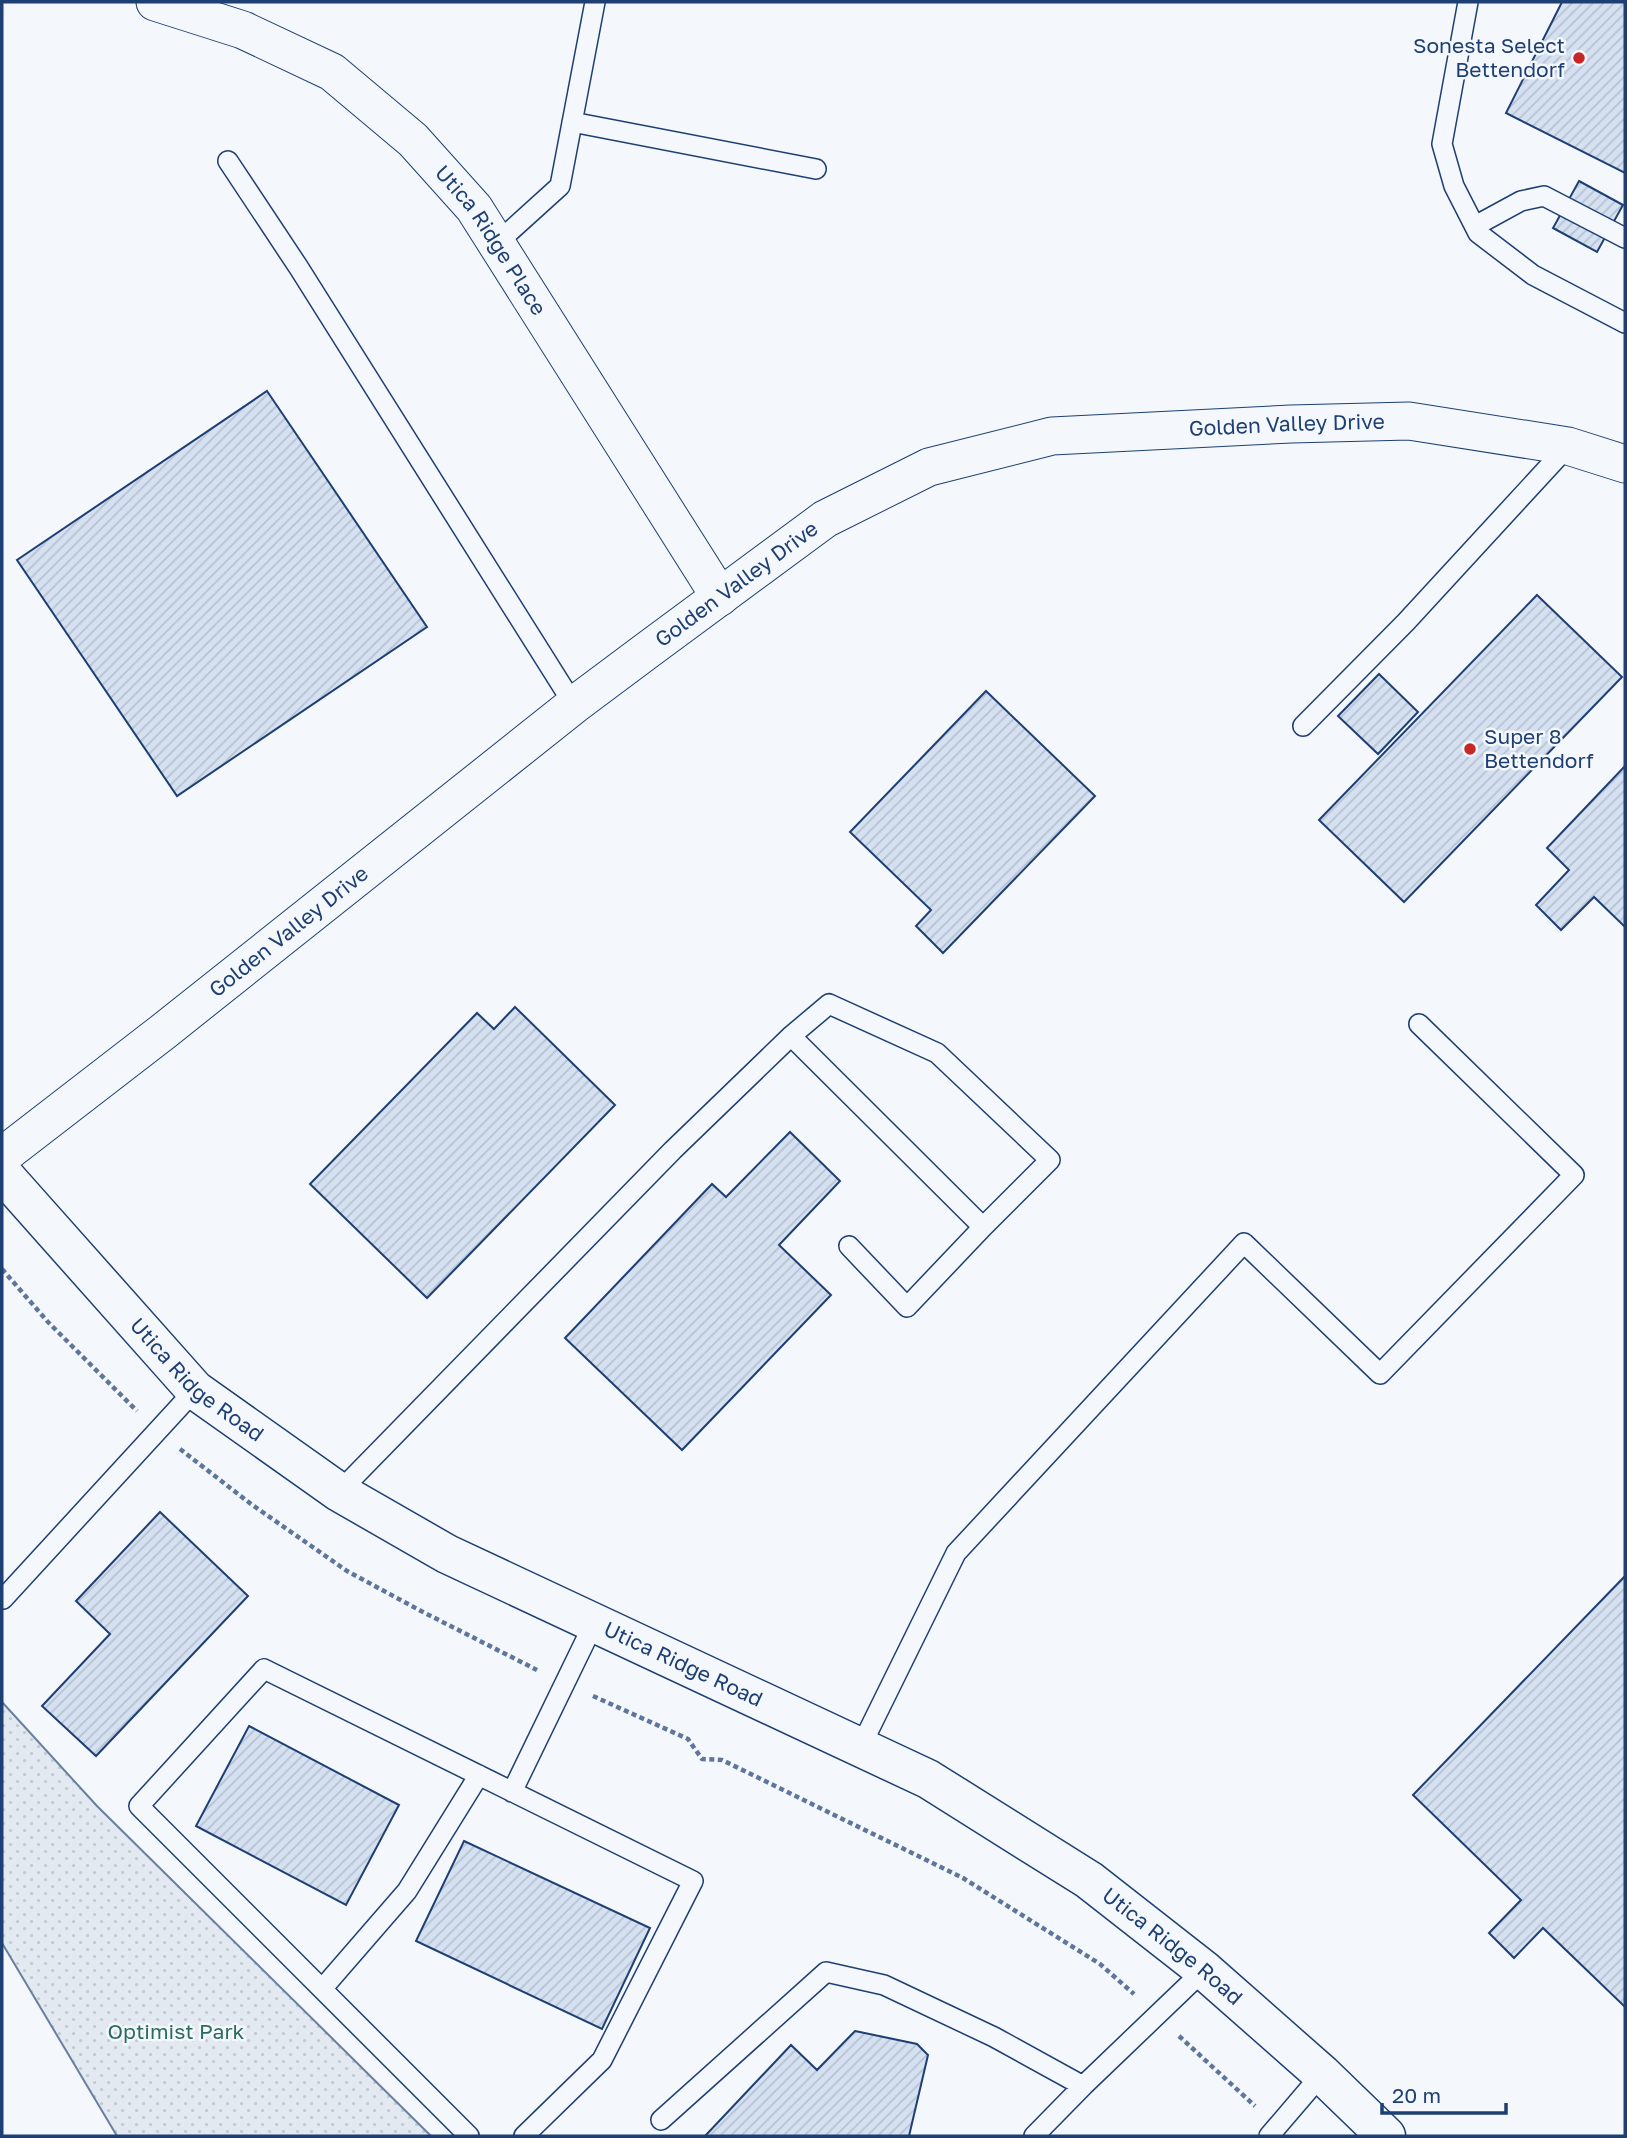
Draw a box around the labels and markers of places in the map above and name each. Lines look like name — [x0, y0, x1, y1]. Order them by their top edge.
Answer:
place label: Sonesta Select Bettendorf — [1413, 32, 1565, 82]
marker: Sonesta Select Bettendorf — [1571, 50, 1587, 66]
place label: Super 8 Bettendorf — [1484, 723, 1594, 773]
marker: Super 8 Bettendorf — [1462, 741, 1478, 757]

